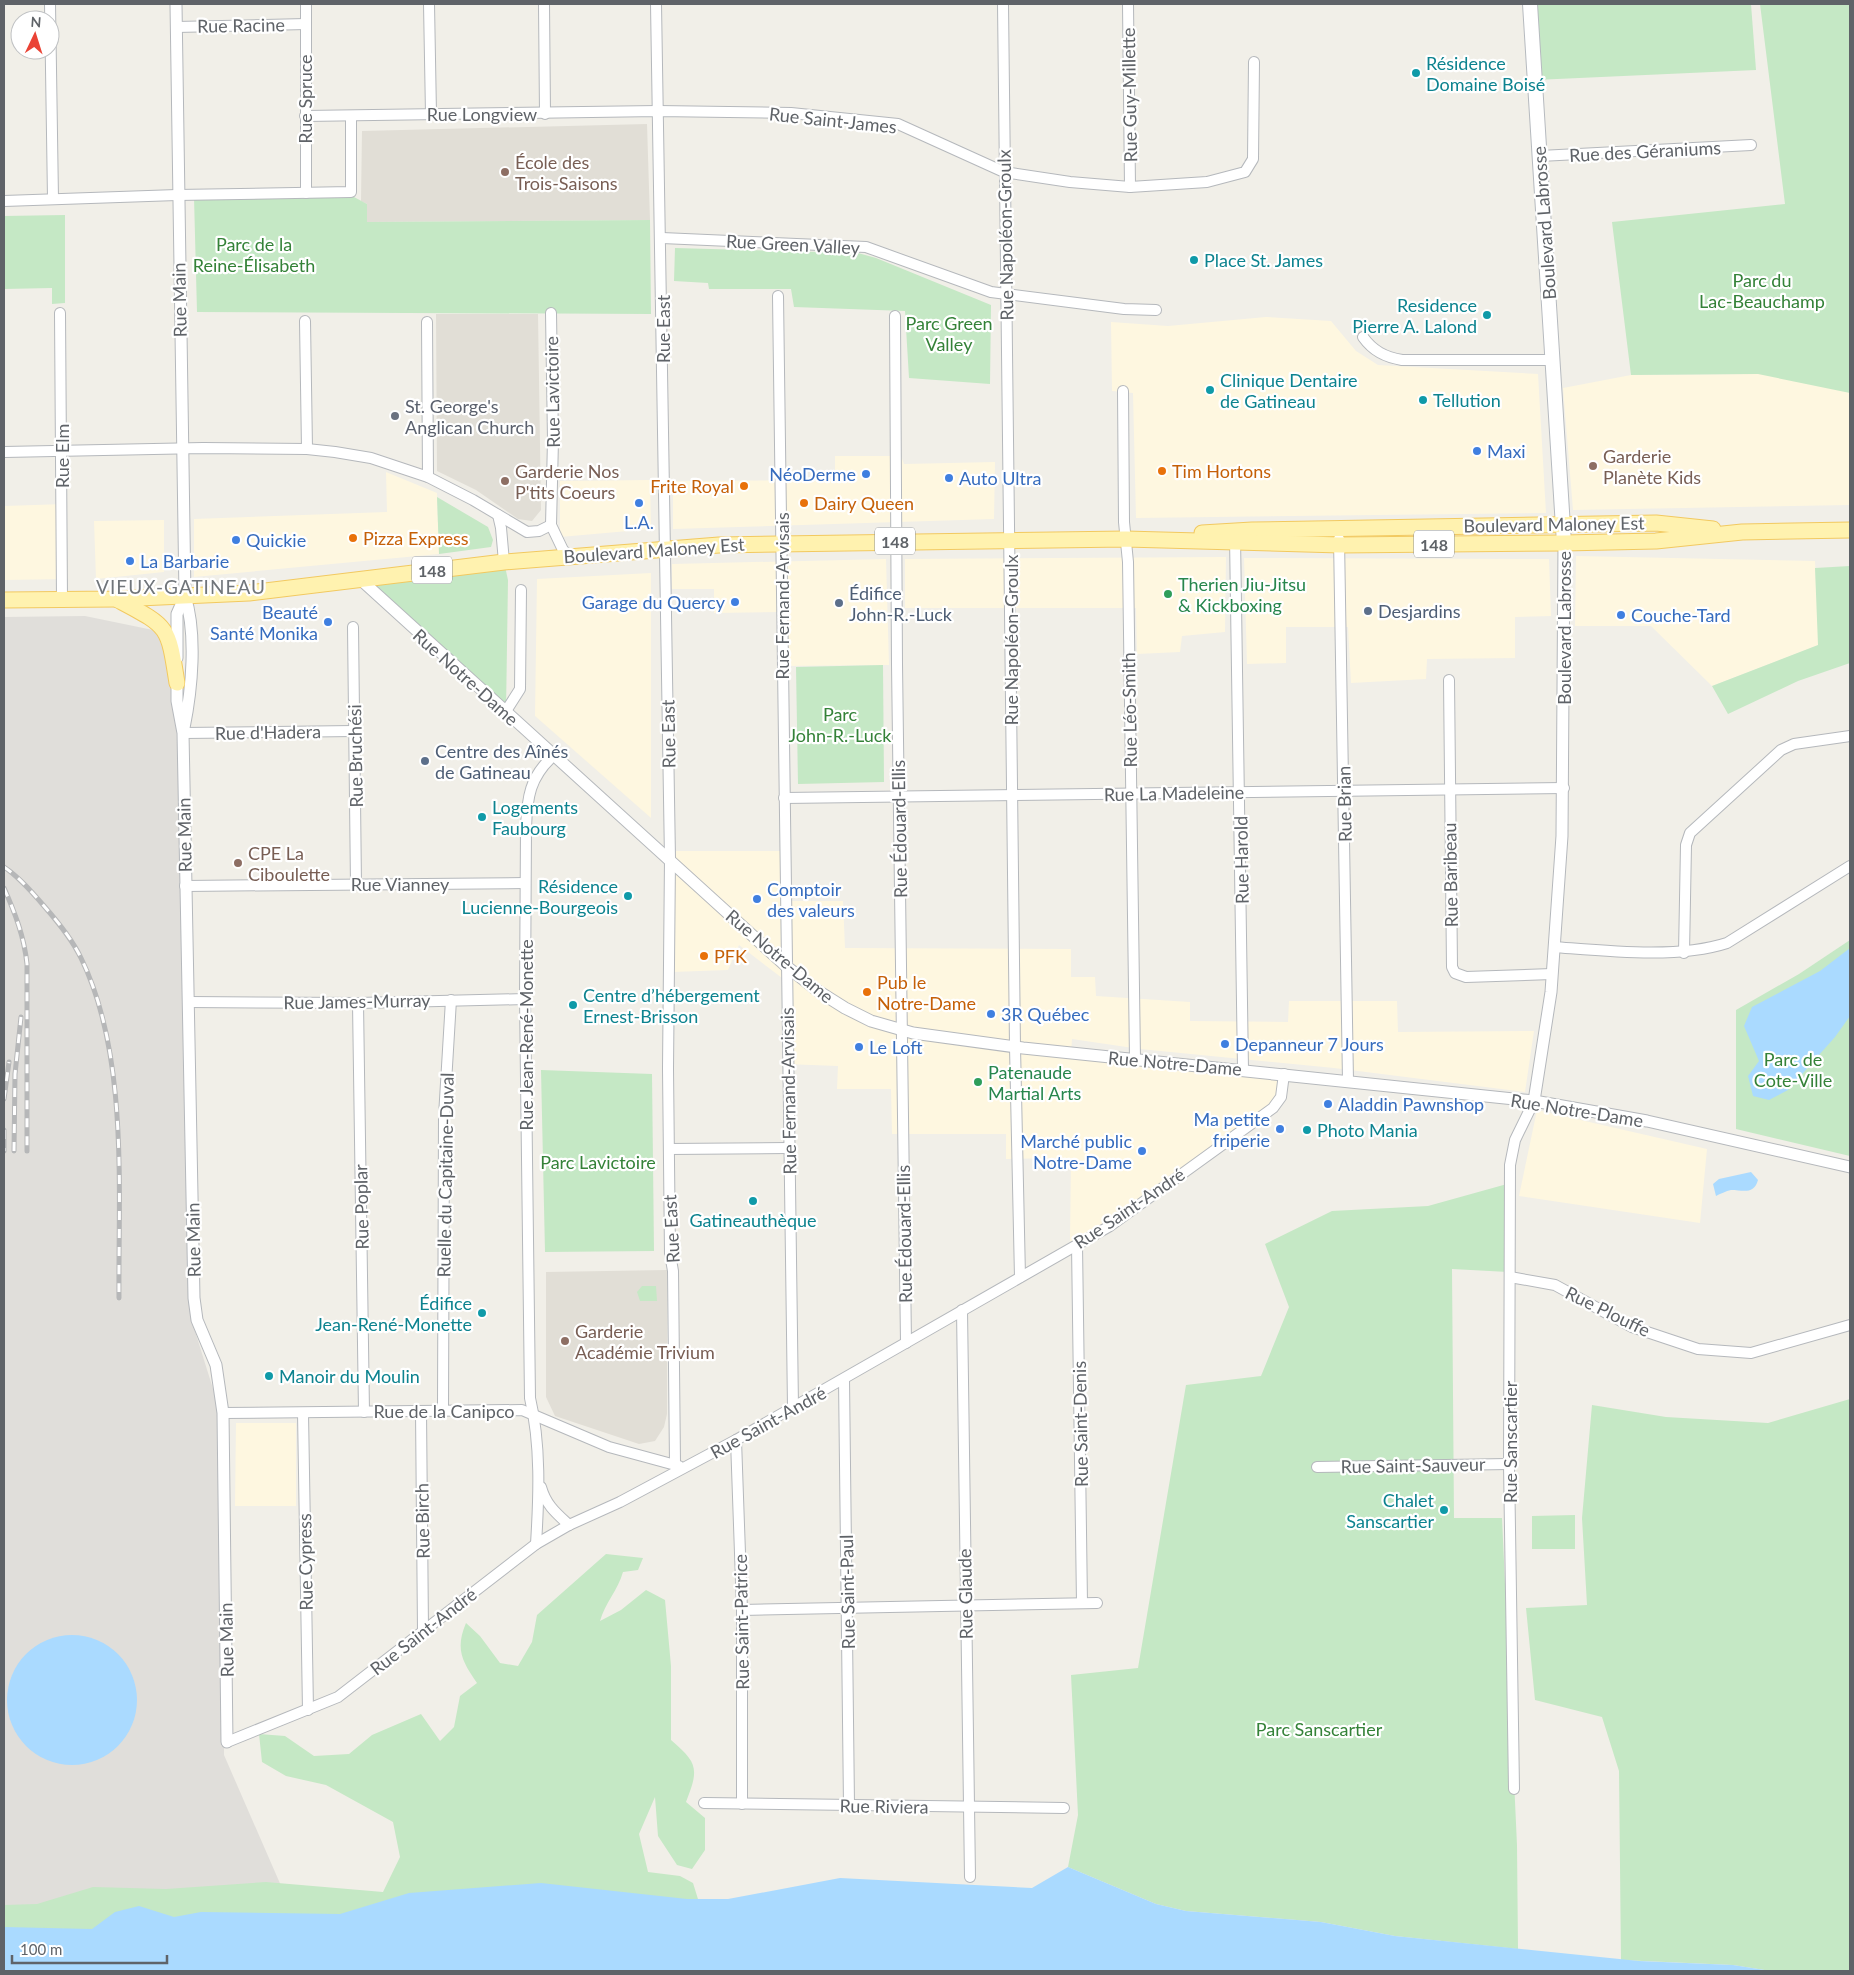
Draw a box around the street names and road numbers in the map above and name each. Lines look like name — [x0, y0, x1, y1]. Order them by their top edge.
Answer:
street label: Rue Racine — [197, 13, 285, 37]
street label: Rue Guy-Millette — [1117, 27, 1141, 163]
street label: Rue Spruce — [294, 54, 316, 144]
street label: Rue Saint-James — [768, 102, 898, 138]
street label: Rue Longview — [427, 103, 537, 125]
street label: Rue des Géraniums — [1569, 136, 1722, 166]
street label: Boulevard Labrosse — [1528, 145, 1560, 301]
street label: Rue Napoléon-Groulx — [993, 149, 1017, 321]
street label: Rue Green Valley — [725, 230, 861, 259]
street label: Rue Main — [167, 262, 191, 338]
street label: Rue East — [652, 294, 674, 363]
street label: Rue Lavictoire — [540, 336, 564, 448]
street label: Rue Elm — [51, 424, 73, 488]
street label: Boulevard Maloney Est — [1463, 511, 1645, 537]
street label: Rue Fernand-Arvisais — [771, 512, 793, 680]
road number: 148 — [875, 528, 915, 554]
road number: 148 — [1414, 530, 1454, 558]
street label: Boulevard Maloney Est — [563, 533, 746, 567]
street label: Boulevard Labrosse — [1553, 551, 1575, 705]
street label: Rue Napoléon-Groulx — [1000, 554, 1022, 726]
road number: 148 — [412, 556, 452, 584]
street label: Rue Notre-Dame — [409, 624, 523, 730]
street label: Rue Léo-Smith — [1117, 652, 1141, 768]
street label: Rue East — [656, 699, 680, 768]
street label: Rue Bruchési — [343, 704, 367, 808]
street label: Rue d'Hadera — [215, 720, 321, 744]
street label: Rue Édouard-Ellis — [887, 759, 911, 898]
street label: Rue Brian — [1332, 766, 1356, 842]
street label: Rue La Madeleine — [1104, 781, 1244, 805]
street label: Rue Main — [172, 797, 196, 873]
street label: Rue Harold — [1229, 816, 1253, 904]
street label: Rue Baribeau — [1438, 822, 1462, 928]
street label: Rue Vianney — [351, 873, 450, 895]
street label: Rue Notre-Dame — [722, 904, 838, 1008]
street label: Rue Jean-René-Monette — [515, 939, 537, 1131]
street label: Rue James-Murray — [283, 989, 431, 1013]
street label: Rue Fernand-Arvisais — [776, 1007, 800, 1175]
street label: Rue Notre-Dame — [1107, 1046, 1243, 1080]
street label: Ruelle du Capitaine-Duval — [432, 1072, 458, 1278]
street label: Rue Notre-Dame — [1509, 1089, 1645, 1131]
street label: Rue Saint-André — [1069, 1163, 1189, 1253]
street label: Rue Poplar — [349, 1164, 373, 1250]
street label: Rue Édouard-Ellis — [892, 1164, 916, 1303]
street label: Rue East — [658, 1194, 684, 1264]
street label: Rue Main — [181, 1202, 205, 1278]
street label: Rue Plouffe — [1562, 1281, 1654, 1341]
street label: Rue Saint-Denis — [1068, 1360, 1092, 1487]
street label: Rue Sanscartier — [1499, 1380, 1521, 1503]
street label: Rue Saint-André — [706, 1381, 830, 1463]
street label: Rue de la Canipco — [373, 1400, 515, 1422]
street label: Rue Saint-Sauveur — [1340, 1453, 1486, 1477]
street label: Rue Birch — [410, 1483, 434, 1559]
street label: Rue Cypress — [293, 1513, 317, 1611]
street label: Rue Saint-Paul — [835, 1534, 859, 1650]
street label: Rue Glaude — [953, 1548, 977, 1640]
street label: Rue Saint-Patrice — [729, 1554, 753, 1690]
street label: Rue Saint-André — [365, 1583, 481, 1679]
street label: Rue Main — [214, 1602, 238, 1678]
street label: Rue Riviera — [839, 1794, 929, 1818]

